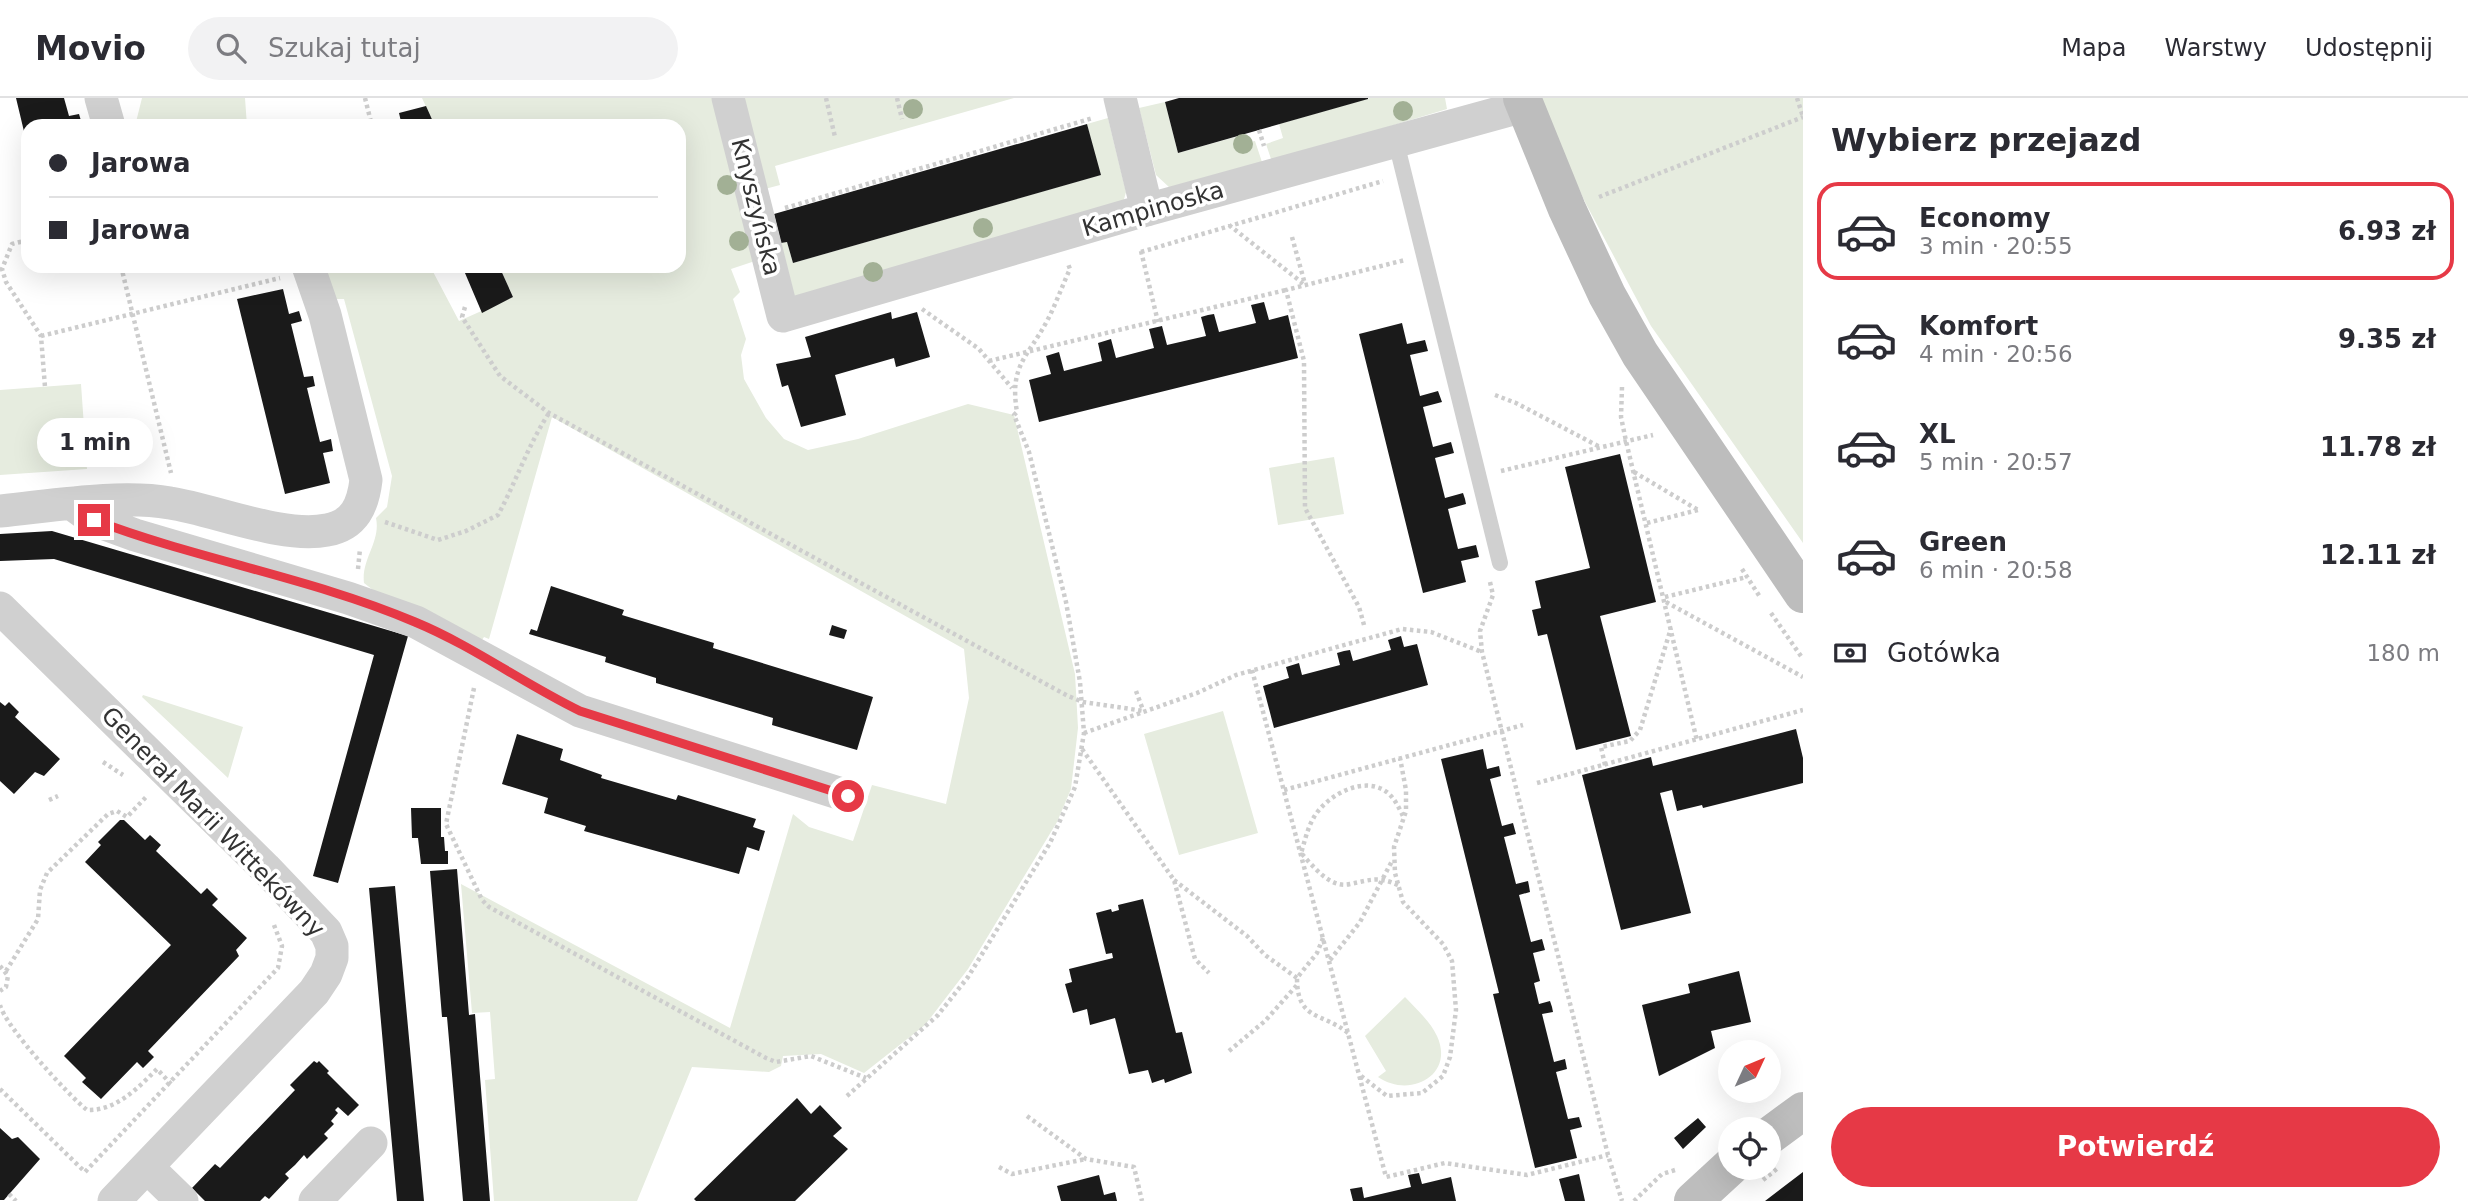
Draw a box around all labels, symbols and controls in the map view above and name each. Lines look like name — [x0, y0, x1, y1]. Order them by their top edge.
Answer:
search box — [188, 17, 678, 80]
text: Movio — [35, 29, 146, 68]
icon: search — [212, 29, 250, 67]
text: Szukaj tutaj — [268, 33, 421, 63]
text: Mapa — [2061, 34, 2127, 62]
text: Warstwy — [2165, 34, 2267, 62]
text: Udostępnij — [2305, 34, 2433, 62]
text: Wybierz przejazd — [1831, 121, 2141, 159]
street label: Knyszyńska — [725, 136, 787, 278]
text: Jarowa — [91, 148, 190, 178]
street label: Kampinoska — [1079, 175, 1227, 243]
icon: car — [1835, 200, 1898, 263]
text: Economy — [1919, 203, 2050, 233]
text: Jarowa — [91, 215, 190, 245]
text: 6.93 zł — [2338, 216, 2436, 246]
text: 3 min · 20:55 — [1919, 233, 2073, 259]
icon: car — [1835, 308, 1898, 371]
text: Komfort — [1919, 311, 2038, 341]
text: 9.35 zł — [2338, 324, 2436, 354]
text: 4 min · 20:56 — [1919, 341, 2073, 367]
icon: car — [1835, 416, 1898, 479]
callout: 1 min — [36, 418, 152, 468]
text: XL — [1919, 419, 1956, 449]
text: 1 min — [59, 429, 131, 455]
text: 11.78 zł — [2320, 432, 2436, 462]
text: 5 min · 20:57 — [1919, 449, 2073, 475]
route end — [78, 504, 110, 536]
icon: car — [1835, 524, 1898, 587]
text: Green — [1919, 527, 2007, 557]
text: 12.11 zł — [2320, 540, 2436, 570]
text: 6 min · 20:58 — [1919, 557, 2073, 583]
icon: cash — [1831, 634, 1869, 672]
text: Gotówka — [1887, 638, 2001, 668]
text: 180 m — [2366, 640, 2440, 666]
street label: Generał Marii Wittekówny — [96, 701, 330, 943]
route start — [832, 780, 864, 812]
north arrow — [1718, 1040, 1782, 1102]
map controls — [1718, 1040, 1781, 1180]
button: Potwierdź — [1831, 1107, 2440, 1187]
button: locate — [1718, 1117, 1781, 1180]

